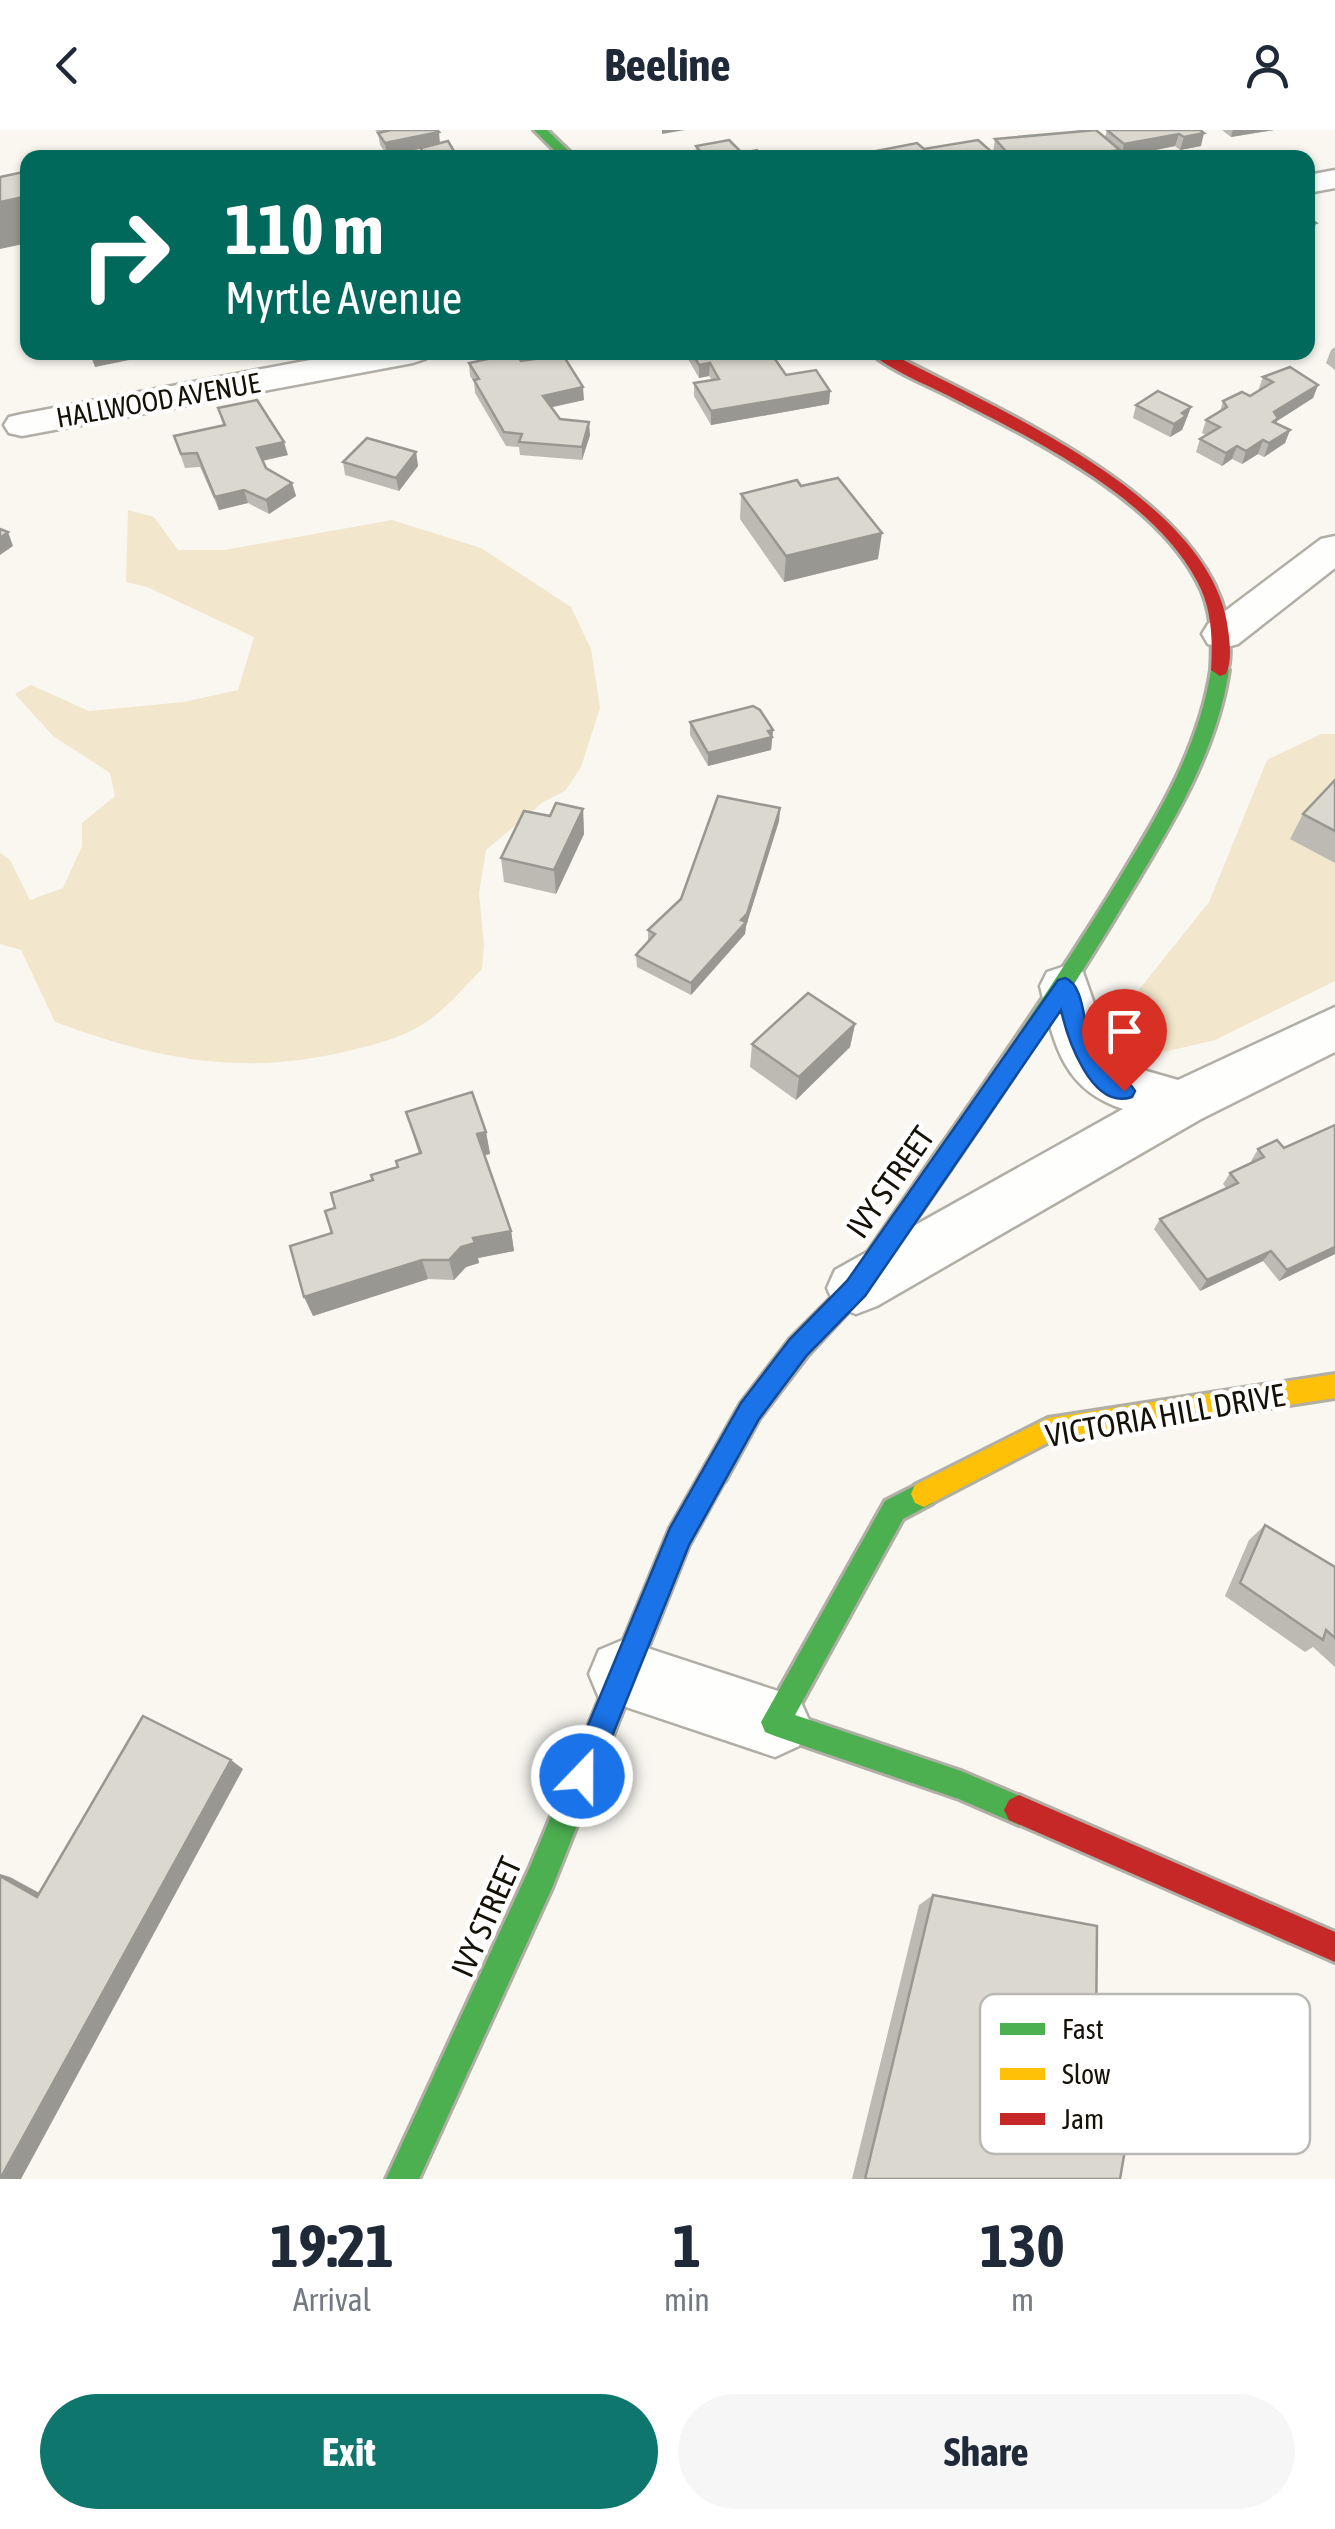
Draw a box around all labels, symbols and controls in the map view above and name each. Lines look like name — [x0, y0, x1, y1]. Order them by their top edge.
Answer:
icon: back — [40, 38, 95, 93]
icon: person — [1240, 38, 1295, 93]
text: Beeline — [604, 39, 731, 91]
text: 110 m — [225, 189, 384, 269]
icon: right — [60, 190, 190, 320]
text: Myrtle Avenue — [225, 272, 462, 324]
street label: HALLWOOD AVENUE — [54, 366, 262, 434]
pin — [1082, 989, 1167, 1092]
icon: arrive — [1097, 1004, 1152, 1059]
street label: IVY STREET — [838, 1119, 942, 1245]
street label: VICTORIA HILL DRIVE — [1043, 1376, 1288, 1454]
position arrow — [530, 1724, 634, 1828]
street label: IVY STREET — [443, 1851, 529, 1983]
legend — [980, 1994, 1310, 2154]
text: Fast — [1062, 2013, 1104, 2045]
text: Slow — [1062, 2058, 1111, 2090]
text: Jam — [1062, 2103, 1104, 2135]
text: 19:21 — [270, 2211, 394, 2280]
text: 1 — [673, 2211, 701, 2280]
text: 130 — [980, 2211, 1065, 2280]
text: Arrival — [293, 2281, 371, 2318]
text: min — [664, 2281, 710, 2318]
text: m — [1011, 2281, 1034, 2318]
button: Exit — [40, 2394, 658, 2509]
button: Share — [678, 2394, 1295, 2509]

